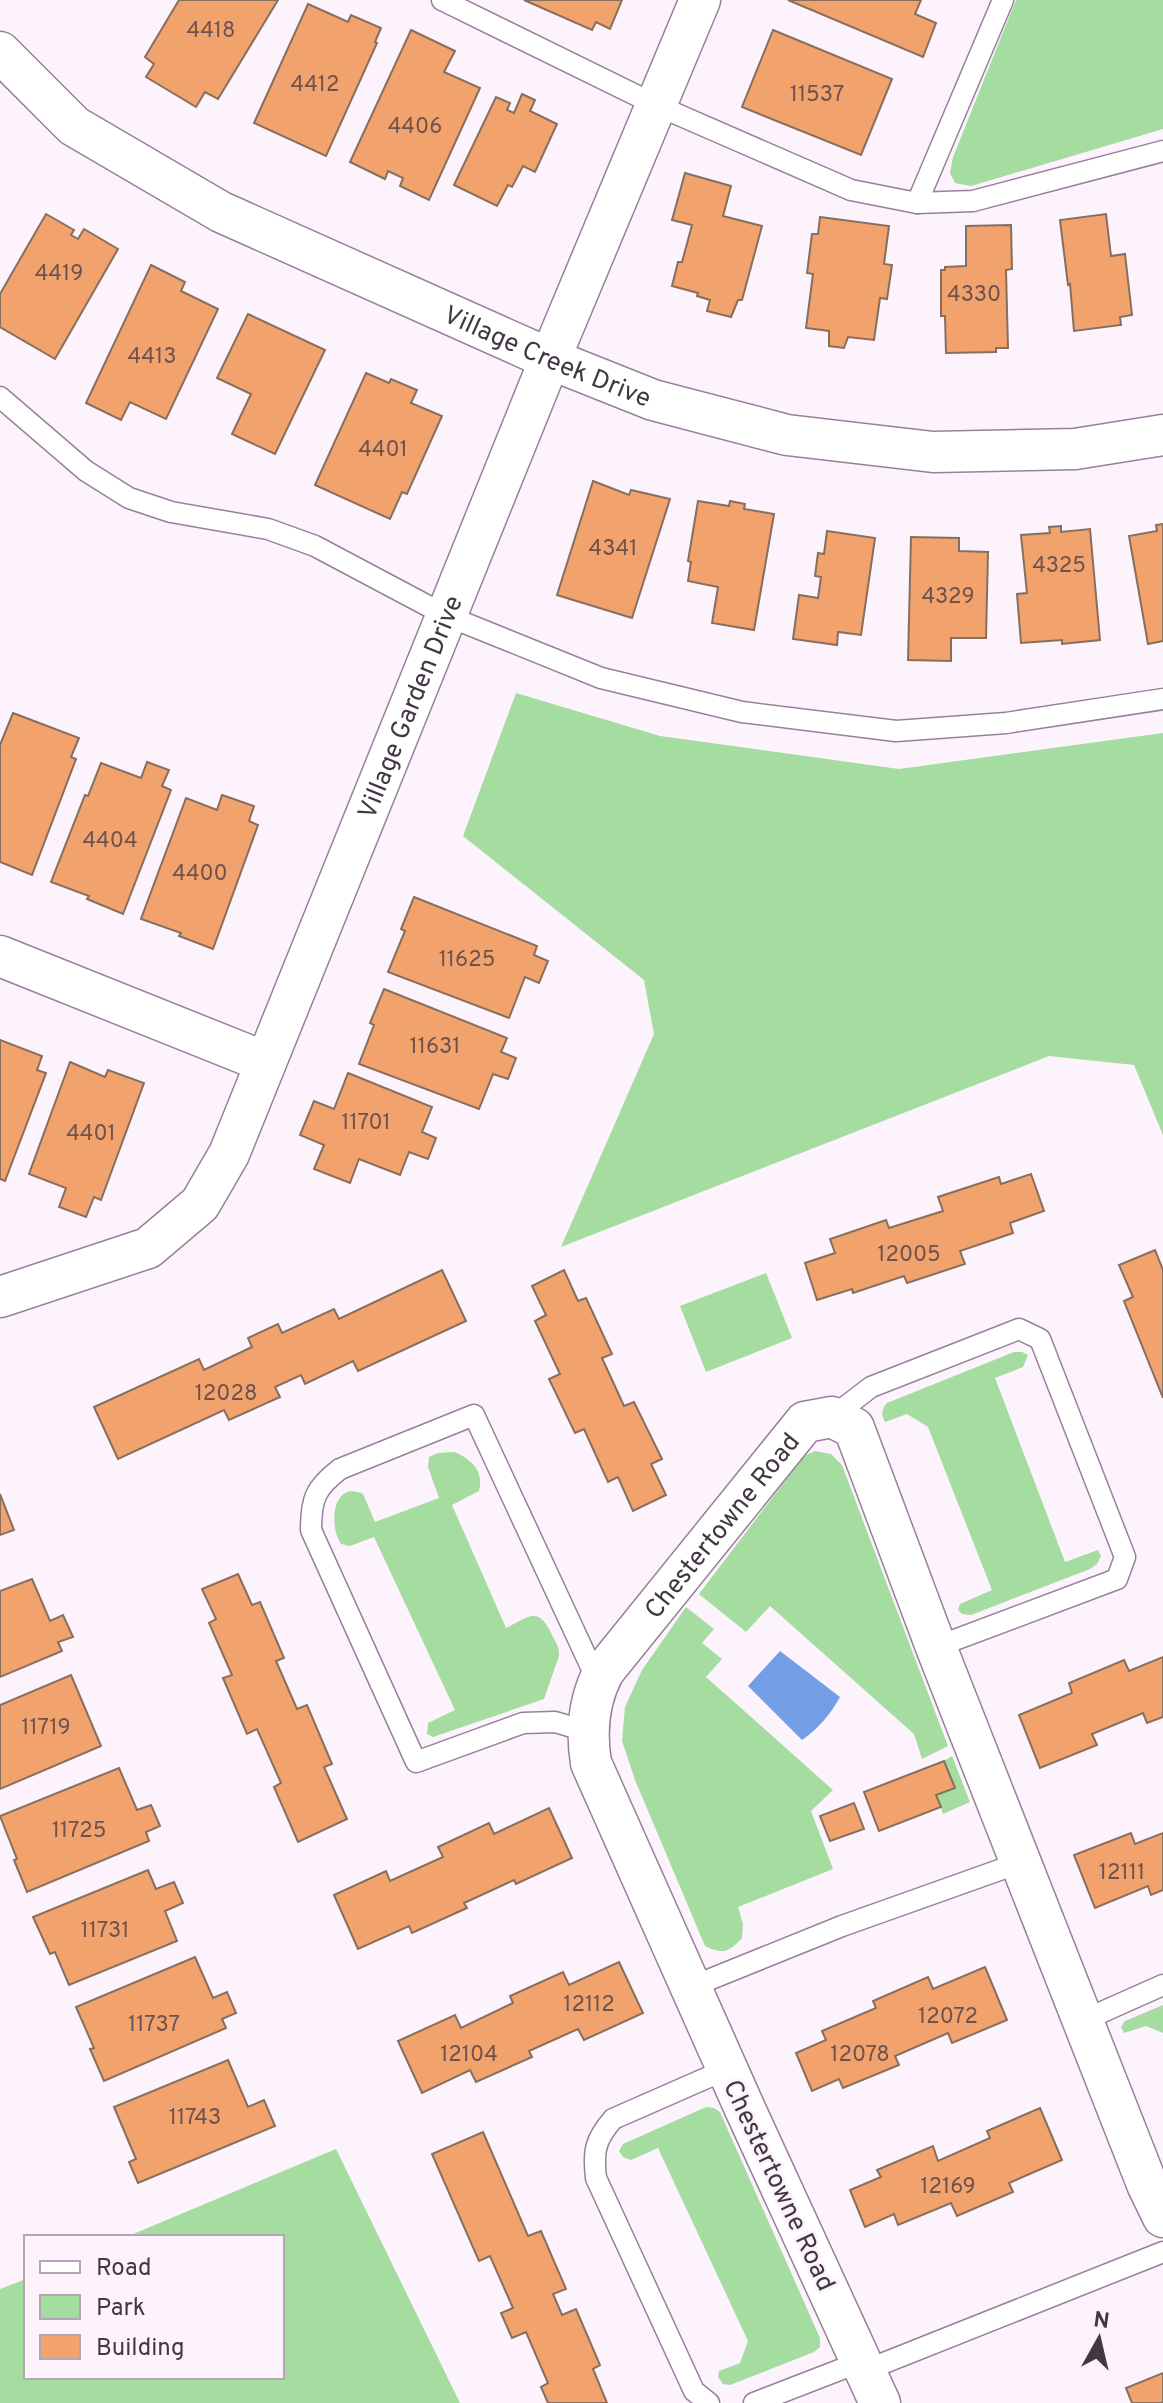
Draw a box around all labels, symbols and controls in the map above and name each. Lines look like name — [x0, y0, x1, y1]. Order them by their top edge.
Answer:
house number: 4418 — [187, 18, 235, 45]
house number: 4412 — [291, 72, 340, 99]
house number: 11537 — [790, 82, 844, 109]
house number: 4406 — [388, 114, 442, 141]
house number: 4419 — [35, 261, 83, 288]
house number: 4330 — [947, 282, 1001, 309]
street label: Village Creek Drive — [438, 300, 655, 417]
house number: 4413 — [128, 344, 176, 371]
house number: 4401 — [358, 437, 408, 464]
house number: 4341 — [589, 536, 637, 563]
house number: 4325 — [1032, 553, 1086, 580]
house number: 4329 — [921, 584, 975, 611]
street label: Village Garden Drive — [352, 591, 472, 825]
house number: 4404 — [82, 828, 138, 855]
house number: 4400 — [172, 861, 228, 888]
house number: 11625 — [439, 947, 495, 974]
house number: 11631 — [410, 1034, 460, 1061]
house number: 11701 — [341, 1110, 391, 1137]
house number: 4401 — [66, 1121, 116, 1148]
house number: 12005 — [877, 1242, 941, 1269]
house number: 12028 — [195, 1381, 257, 1408]
street label: Chestertowne Road — [639, 1427, 809, 1627]
house number: 11719 — [21, 1715, 71, 1742]
house number: 11725 — [52, 1818, 106, 1845]
house number: 12111 — [1099, 1860, 1145, 1887]
house number: 11731 — [81, 1918, 129, 1945]
house number: 12112 — [563, 1992, 615, 2019]
house number: 12072 — [918, 2004, 978, 2031]
house number: 11737 — [128, 2012, 180, 2039]
house number: 12104 — [440, 2042, 498, 2069]
house number: 12078 — [830, 2042, 890, 2069]
street label: Chestertowne Road — [714, 2075, 841, 2297]
house number: 11743 — [169, 2105, 221, 2132]
house number: 12169 — [920, 2174, 976, 2201]
legend — [24, 2235, 284, 2379]
text: Road — [96, 2254, 152, 2284]
text: Park — [96, 2294, 146, 2324]
north arrow — [1059, 2299, 1139, 2379]
text: N — [1092, 2307, 1111, 2336]
text: Building — [96, 2334, 185, 2364]

